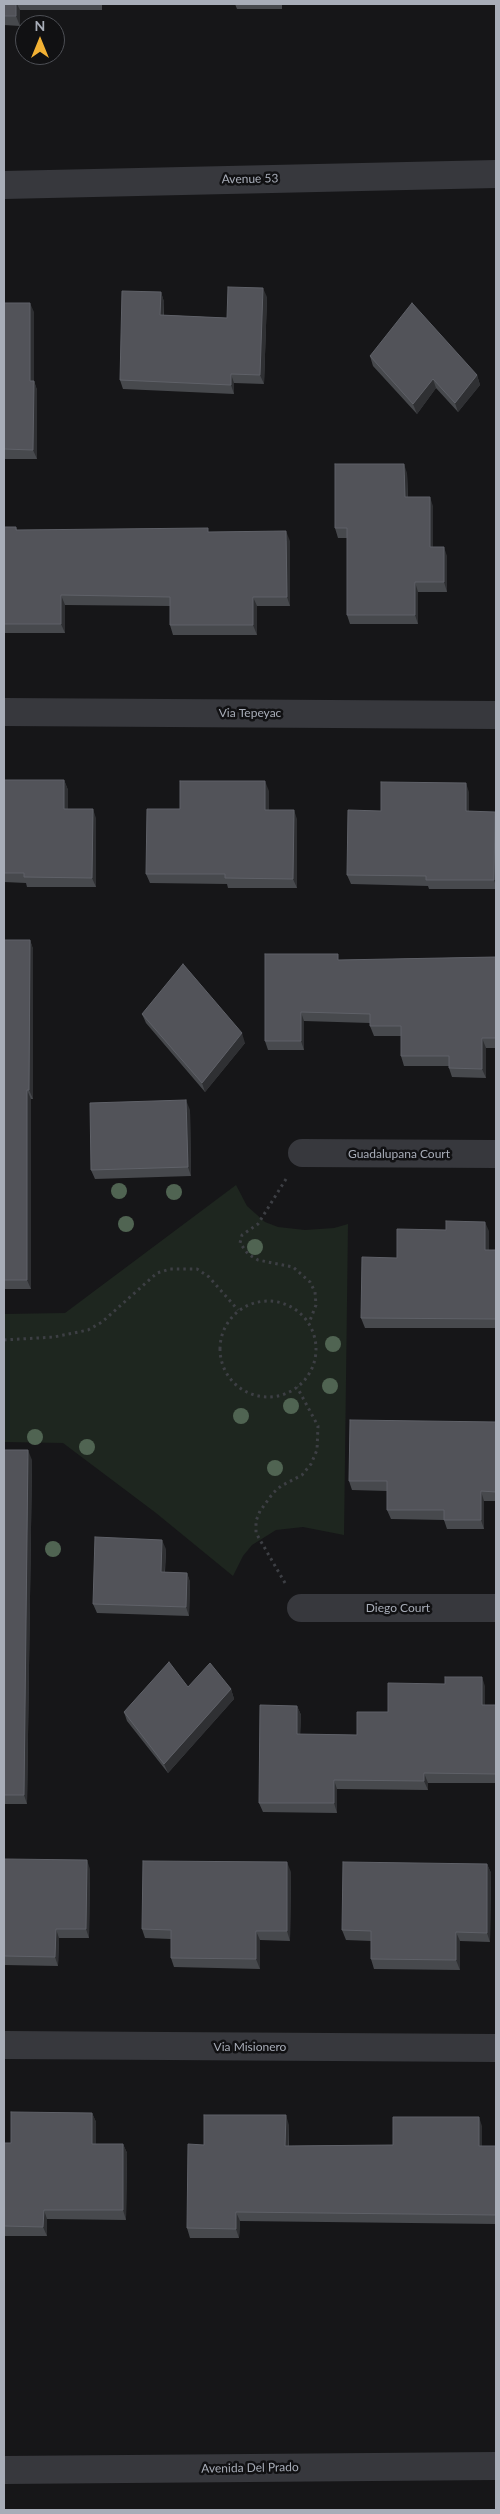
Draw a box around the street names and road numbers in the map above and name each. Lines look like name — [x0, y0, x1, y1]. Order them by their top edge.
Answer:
street label: Avenue 53 — [222, 171, 278, 187]
street label: Via Tepeyac — [219, 706, 281, 720]
street label: Guadalupana Court — [348, 1147, 450, 1161]
street label: Diego Court — [366, 1601, 430, 1615]
street label: Via Misionero — [214, 2040, 286, 2054]
street label: Avenida Del Prado — [201, 2460, 299, 2476]

